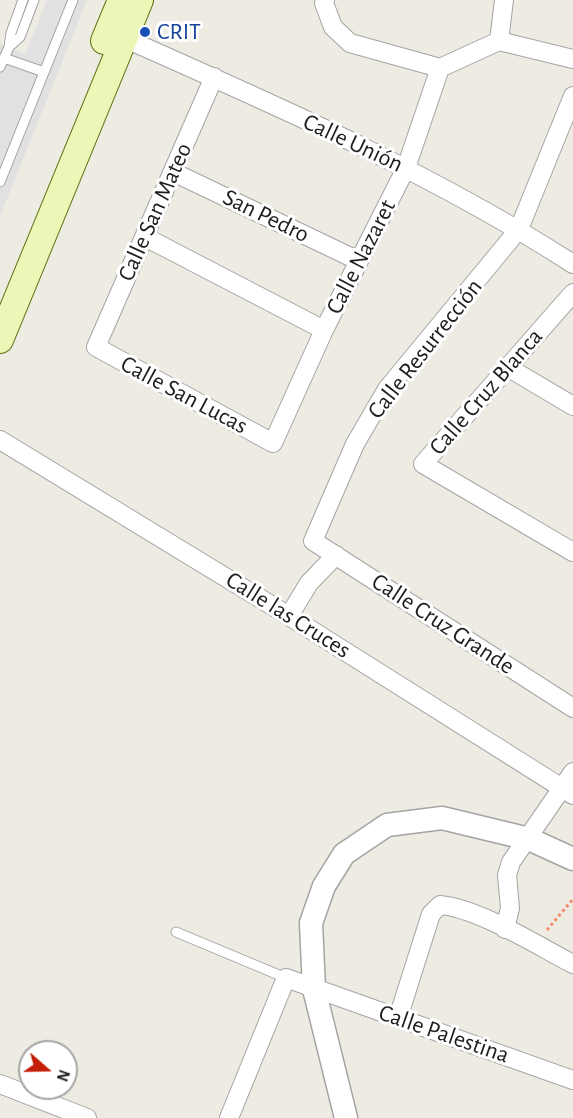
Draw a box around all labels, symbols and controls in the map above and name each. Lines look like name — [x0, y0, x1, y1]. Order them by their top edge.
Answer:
place label: CRIT — [157, 18, 201, 46]
marker: CRIT — [138, 25, 152, 39]
street label: Calle Unión — [298, 107, 408, 179]
street label: Calle San Mateo — [112, 138, 198, 286]
street label: San Pedro — [218, 183, 314, 249]
street label: Calle Nazaret — [320, 195, 402, 319]
street label: Calle Resurrección — [361, 273, 489, 425]
street label: Calle Cruz Blanca — [423, 323, 549, 461]
street label: Calle San Lucas — [116, 350, 252, 440]
street label: Calle las Cruces — [220, 565, 356, 665]
street label: Calle Cruz Grande — [366, 567, 520, 681]
street label: Calle Palestina — [375, 998, 513, 1070]
north arrow — [18, 1040, 78, 1100]
text: N — [54, 1068, 72, 1083]

